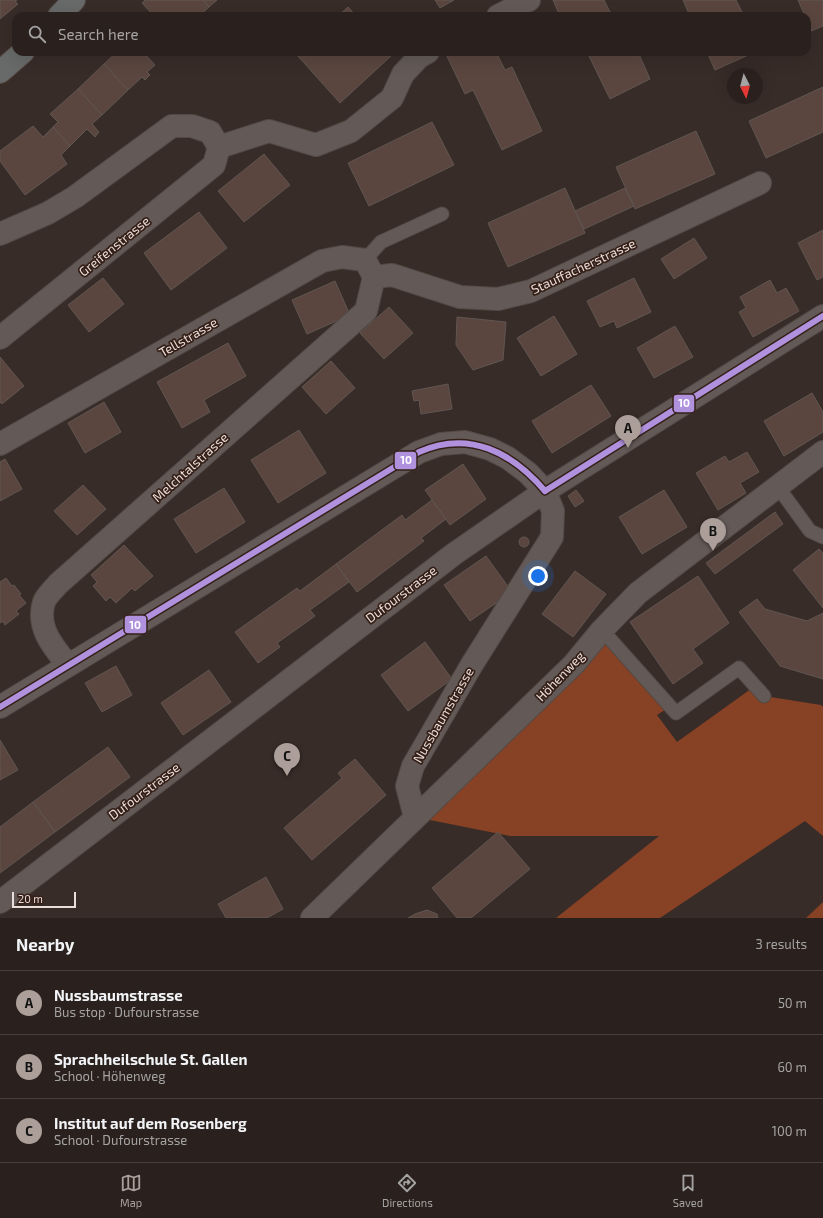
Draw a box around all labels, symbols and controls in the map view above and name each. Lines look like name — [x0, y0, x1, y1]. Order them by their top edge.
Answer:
search box — [12, 12, 811, 56]
icon: search — [26, 23, 48, 45]
text: Search here — [58, 25, 139, 43]
north arrow — [727, 68, 763, 104]
street label: Greifenstrasse — [75, 212, 153, 280]
street label: Stauffacherstrasse — [528, 235, 638, 297]
street label: Tellstrasse — [156, 314, 220, 360]
line badge: 10 — [673, 394, 695, 413]
text: 10 — [678, 396, 690, 409]
pin: A — [615, 415, 641, 448]
street label: Melchtalstrasse — [149, 429, 231, 505]
line badge: 10 — [394, 451, 417, 470]
text: 10 — [400, 453, 412, 466]
pin: B — [700, 518, 726, 551]
street label: Dufourstrasse — [362, 562, 440, 626]
your location — [528, 566, 548, 586]
line badge: 10 — [124, 615, 147, 634]
text: 10 — [129, 618, 141, 631]
street label: Höhenweg — [532, 648, 588, 704]
street label: Nussbaumstrasse — [409, 665, 477, 765]
pin: C — [274, 743, 300, 776]
street label: Dufourstrasse — [105, 759, 183, 823]
scale bar — [12, 890, 76, 909]
text: 20 m — [18, 892, 43, 905]
text: Nearby — [16, 934, 74, 954]
text: 3 results — [756, 936, 807, 952]
text: Nussbaumstrasse — [54, 986, 183, 1004]
text: A — [25, 995, 33, 1011]
text: 50 m — [778, 995, 807, 1011]
text: Bus stop · Dufourstrasse — [54, 1004, 199, 1020]
text: Sprachheilschule St. Gallen — [54, 1050, 247, 1068]
text: B — [25, 1059, 33, 1075]
text: 60 m — [777, 1059, 807, 1075]
text: School · Höhenweg — [54, 1068, 165, 1084]
text: Institut auf dem Rosenberg — [54, 1114, 247, 1132]
text: C — [25, 1123, 33, 1139]
text: 100 m — [772, 1123, 807, 1139]
text: School · Dufourstrasse — [54, 1132, 187, 1148]
tab: Map — [120, 1172, 142, 1209]
tab: Directions — [382, 1172, 433, 1209]
tab: Saved — [673, 1172, 703, 1209]

